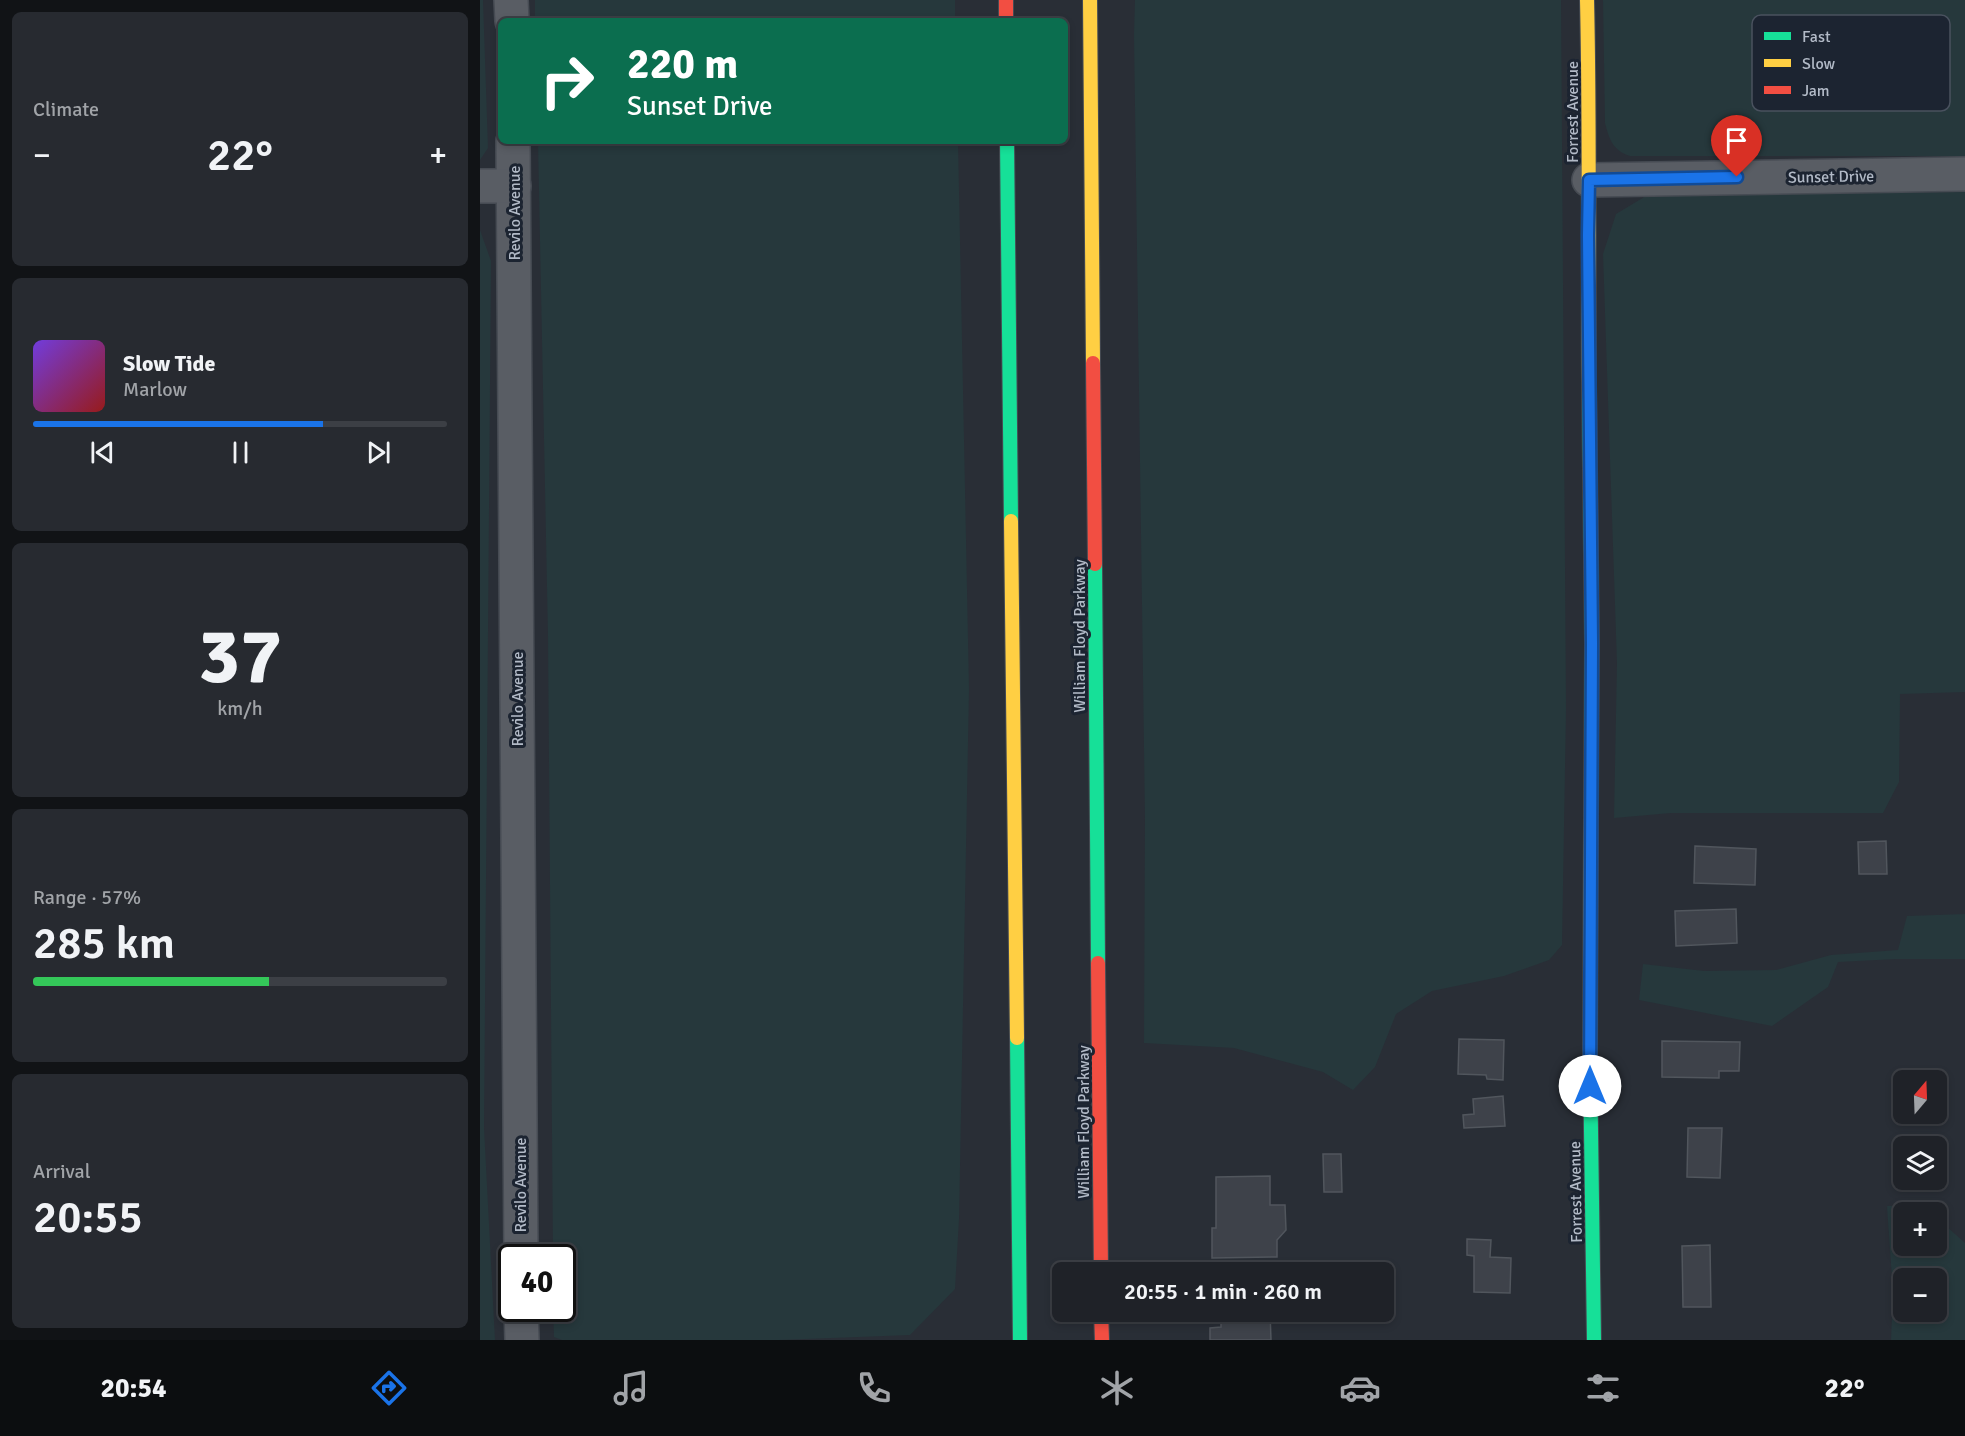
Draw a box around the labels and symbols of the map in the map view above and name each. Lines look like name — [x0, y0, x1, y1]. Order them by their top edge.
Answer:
legend — [1752, 15, 1950, 111]
text: Fast — [1802, 27, 1831, 47]
text: Slow — [1802, 54, 1836, 74]
street label: Forrest Avenue — [1563, 61, 1583, 163]
text: Jam — [1802, 81, 1830, 101]
pin — [1711, 115, 1762, 177]
street label: Revilo Avenue — [505, 165, 525, 261]
street label: Sunset Drive — [1788, 166, 1874, 188]
street label: William Floyd Parkway — [1070, 559, 1090, 713]
street label: Revilo Avenue — [508, 651, 528, 747]
street label: William Floyd Parkway — [1074, 1045, 1094, 1199]
position arrow — [1558, 1054, 1622, 1118]
north arrow — [1893, 1070, 1947, 1124]
street label: Revilo Avenue — [511, 1137, 531, 1233]
street label: Forrest Avenue — [1565, 1141, 1587, 1243]
speed limit sign: 40 — [498, 1244, 576, 1322]

